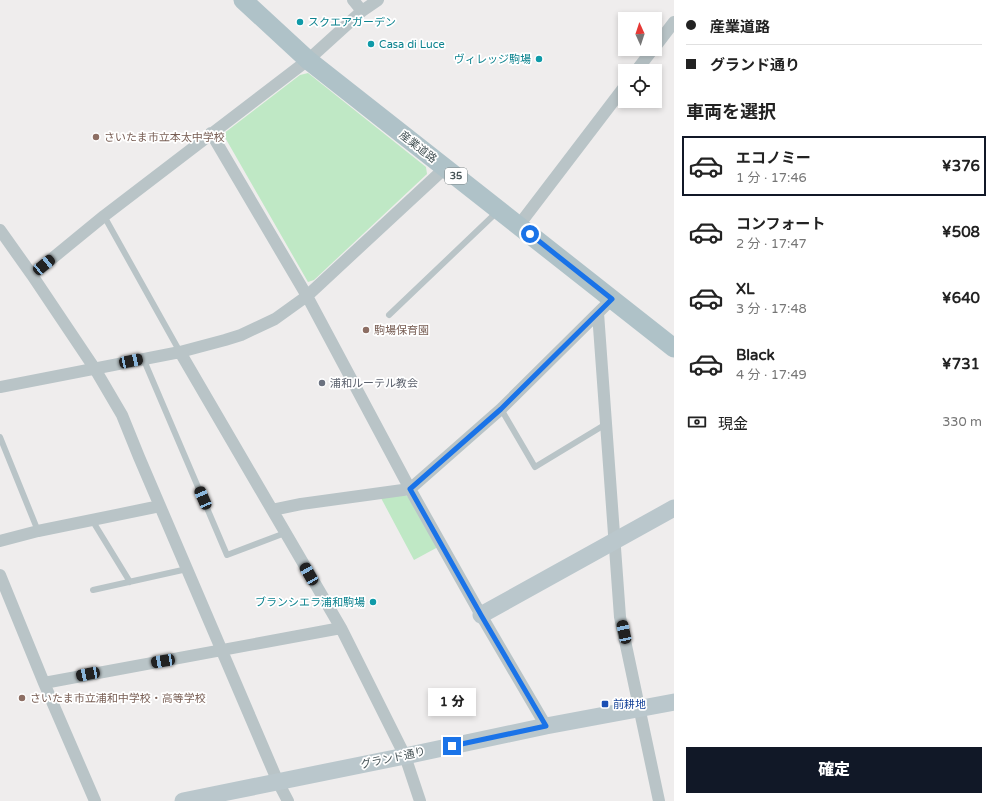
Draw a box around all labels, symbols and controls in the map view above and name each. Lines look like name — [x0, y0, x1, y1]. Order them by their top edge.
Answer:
north arrow — [618, 12, 662, 56]
map controls — [618, 12, 662, 108]
place label: スクエアガーデン — [308, 16, 396, 29]
marker: スクエアガーデン — [295, 17, 305, 27]
text: 産業道路 — [710, 18, 770, 36]
place label: Casa di Luce — [379, 38, 445, 51]
marker: Casa di Luce — [366, 39, 376, 49]
place label: ヴィレッジ駒場 — [454, 53, 531, 66]
marker: ヴィレッジ駒場 — [534, 54, 544, 64]
text: グランド通り — [710, 56, 800, 74]
button: locate — [618, 64, 662, 108]
text: 車両を選択 — [686, 101, 776, 123]
street label: 産業道路 — [397, 128, 439, 166]
place label: さいたま市立本太中学校 — [104, 131, 225, 144]
marker: さいたま市立本太中学校 — [91, 132, 101, 142]
icon: car — [688, 148, 724, 184]
text: エコノミー — [736, 149, 811, 167]
text: ¥376 — [942, 157, 980, 175]
road number: 35 — [445, 168, 467, 184]
text: 1 分 · 17:46 — [736, 170, 807, 186]
icon: car — [688, 214, 724, 250]
text: コンフォート — [736, 215, 826, 233]
text: ¥508 — [942, 223, 980, 241]
route start — [521, 225, 539, 243]
text: 2 分 · 17:47 — [736, 236, 807, 252]
car — [31, 253, 57, 277]
icon: car — [688, 280, 724, 316]
text: XL — [736, 280, 755, 298]
text: ¥640 — [942, 289, 980, 307]
text: 3 分 · 17:48 — [736, 301, 807, 317]
place label: 駒場保育園 — [374, 324, 429, 337]
marker: 駒場保育園 — [361, 325, 371, 335]
icon: car — [688, 346, 724, 382]
text: Black — [736, 346, 775, 364]
car — [118, 353, 144, 369]
text: ¥731 — [942, 355, 980, 373]
text: 4 分 · 17:49 — [736, 367, 807, 383]
place label: 浦和ルーテル教会 — [330, 377, 418, 390]
marker: 浦和ルーテル教会 — [317, 378, 327, 388]
icon: cash — [686, 411, 708, 433]
text: 330 m — [942, 414, 982, 430]
text: 現金 — [718, 415, 748, 433]
car — [193, 485, 213, 511]
car — [298, 561, 320, 587]
place label: ブランシエラ浦和駒場 — [255, 596, 365, 609]
marker: ブランシエラ浦和駒場 — [368, 597, 378, 607]
car — [616, 619, 632, 645]
car — [150, 653, 176, 669]
car — [75, 666, 101, 682]
callout: 1 分 — [428, 688, 476, 716]
place label: さいたま市立浦和中学校・高等学校 — [30, 692, 206, 705]
marker: さいたま市立浦和中学校・高等学校 — [17, 693, 27, 703]
text: 1 分 — [440, 694, 464, 710]
place label: 前耕地 — [613, 698, 646, 711]
marker: 前耕地 — [600, 699, 610, 709]
route end — [443, 737, 461, 755]
street label: グランド通り — [359, 745, 427, 771]
button: 確定 — [686, 747, 982, 793]

